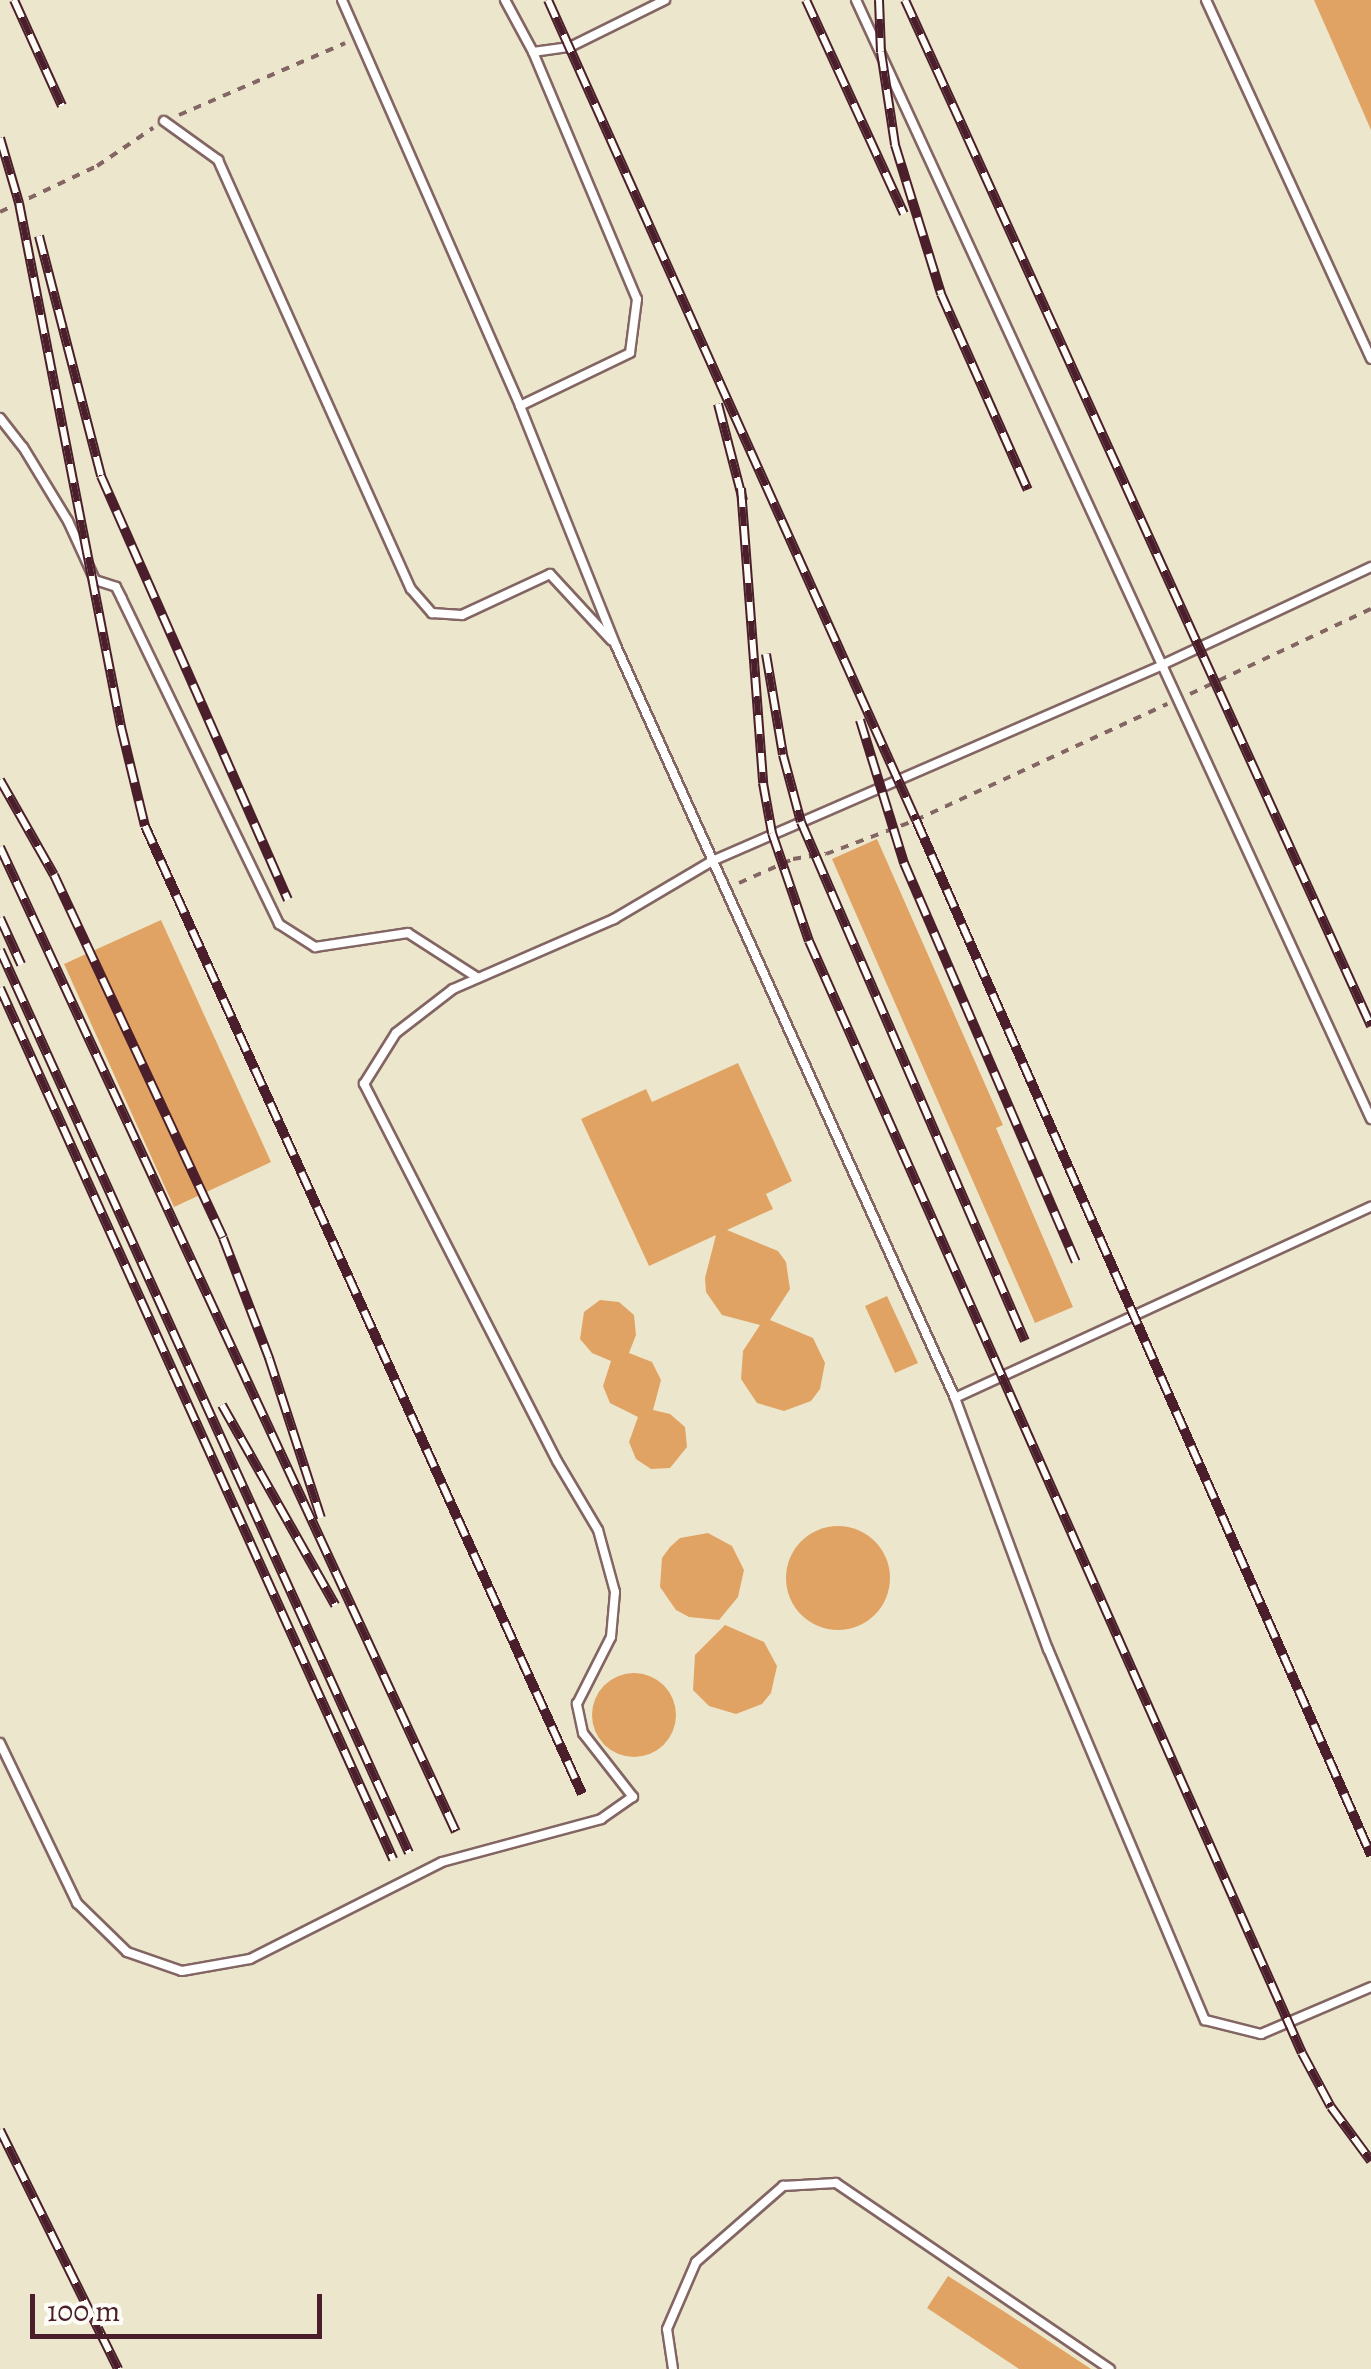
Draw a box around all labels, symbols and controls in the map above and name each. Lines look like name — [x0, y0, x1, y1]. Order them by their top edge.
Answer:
scale bar — [35, 2274, 328, 2336]
text: 100 m — [47, 2291, 120, 2331]

